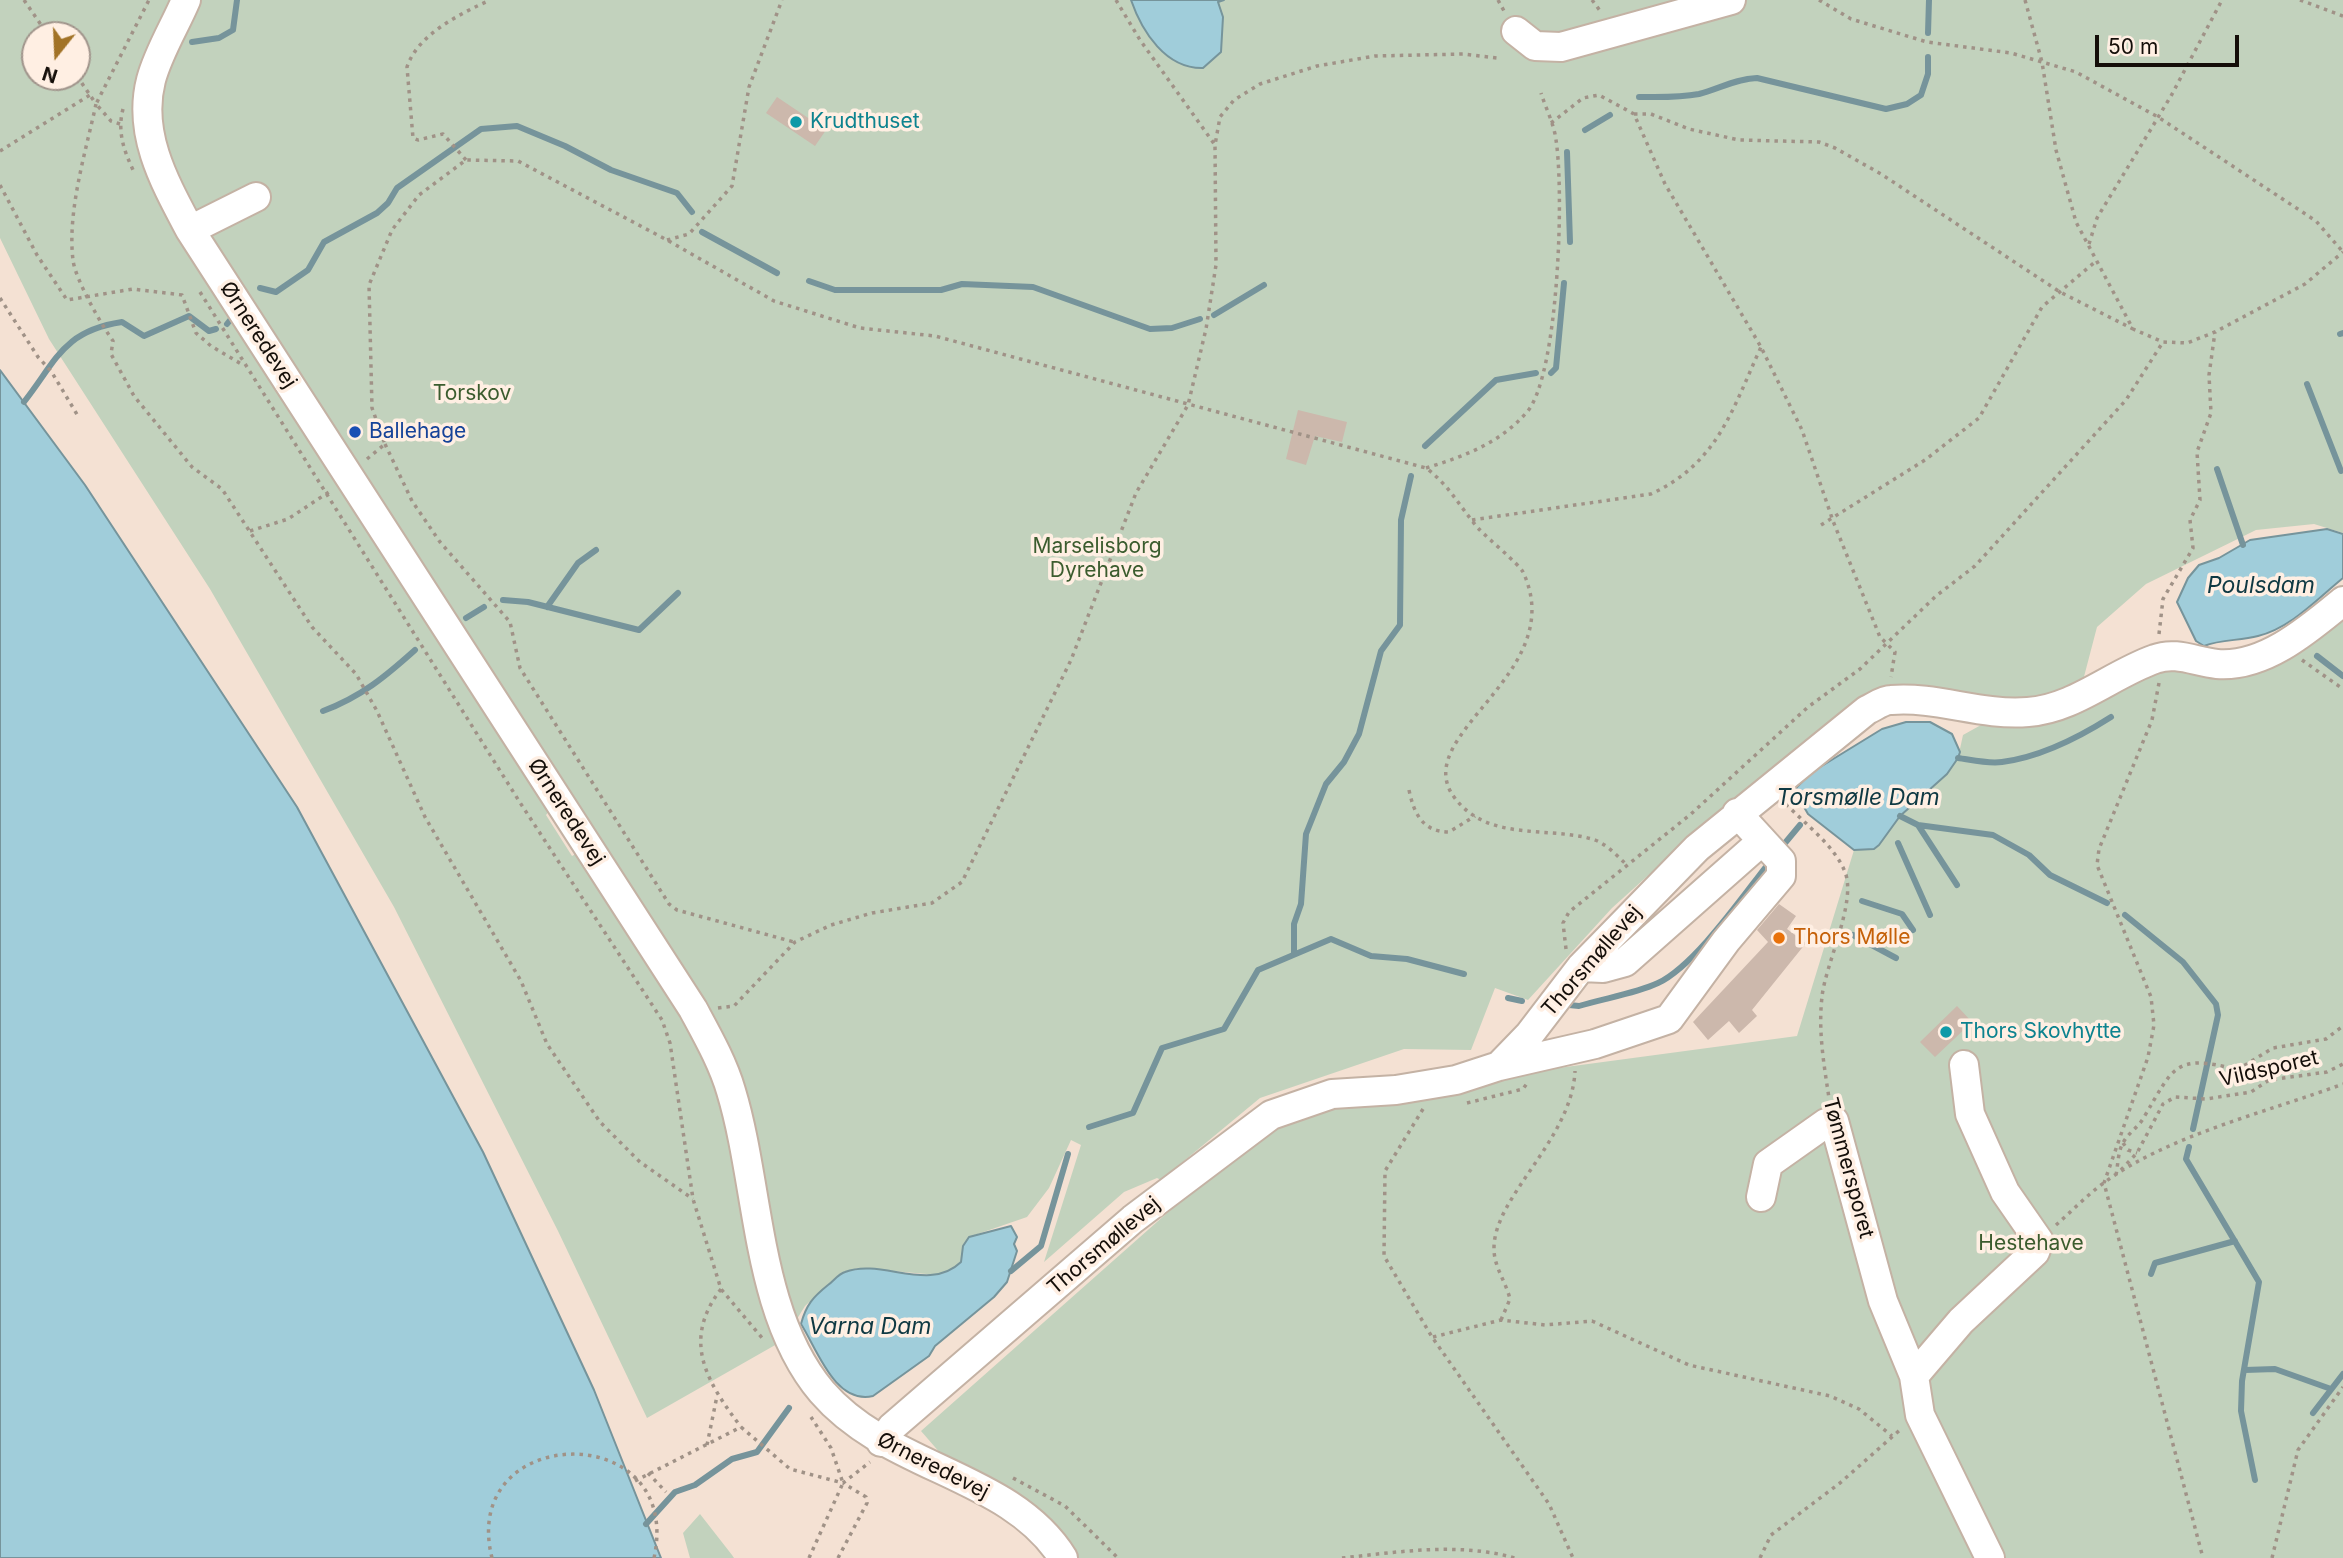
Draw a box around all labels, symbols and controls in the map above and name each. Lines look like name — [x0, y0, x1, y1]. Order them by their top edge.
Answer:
north arrow — [21, 21, 91, 91]
scale bar — [2098, 21, 2242, 65]
text: 50 m — [2108, 34, 2158, 59]
text: N — [40, 61, 60, 88]
place label: Krudthuset — [810, 109, 920, 135]
marker: Krudthuset — [788, 114, 804, 130]
street label: Ørneredevej — [214, 277, 302, 393]
park label: Torskov — [433, 381, 511, 407]
place label: Ballehage — [369, 419, 466, 445]
marker: Ballehage — [347, 424, 363, 440]
park label: Marselisborg Dyrehave — [1032, 534, 1162, 584]
water label: Poulsdam — [2207, 572, 2315, 600]
street label: Ørneredevej — [522, 754, 610, 870]
water label: Torsmølle Dam — [1776, 784, 1940, 812]
street label: Thorsmøllevej — [1537, 900, 1647, 1022]
place label: Thors Mølle — [1793, 925, 1910, 951]
marker: Thors Mølle — [1771, 930, 1787, 946]
place label: Thors Skovhytte — [1960, 1019, 2122, 1045]
marker: Thors Skovhytte — [1938, 1024, 1954, 1040]
street label: Vildsporet — [2217, 1045, 2321, 1093]
street label: Tømmersporet — [1817, 1095, 1879, 1241]
street label: Thorsmøllevej — [1043, 1192, 1165, 1300]
park label: Hestehave — [1978, 1231, 2084, 1257]
water label: Varna Dam — [809, 1313, 931, 1341]
street label: Ørneredevej — [873, 1427, 993, 1505]

